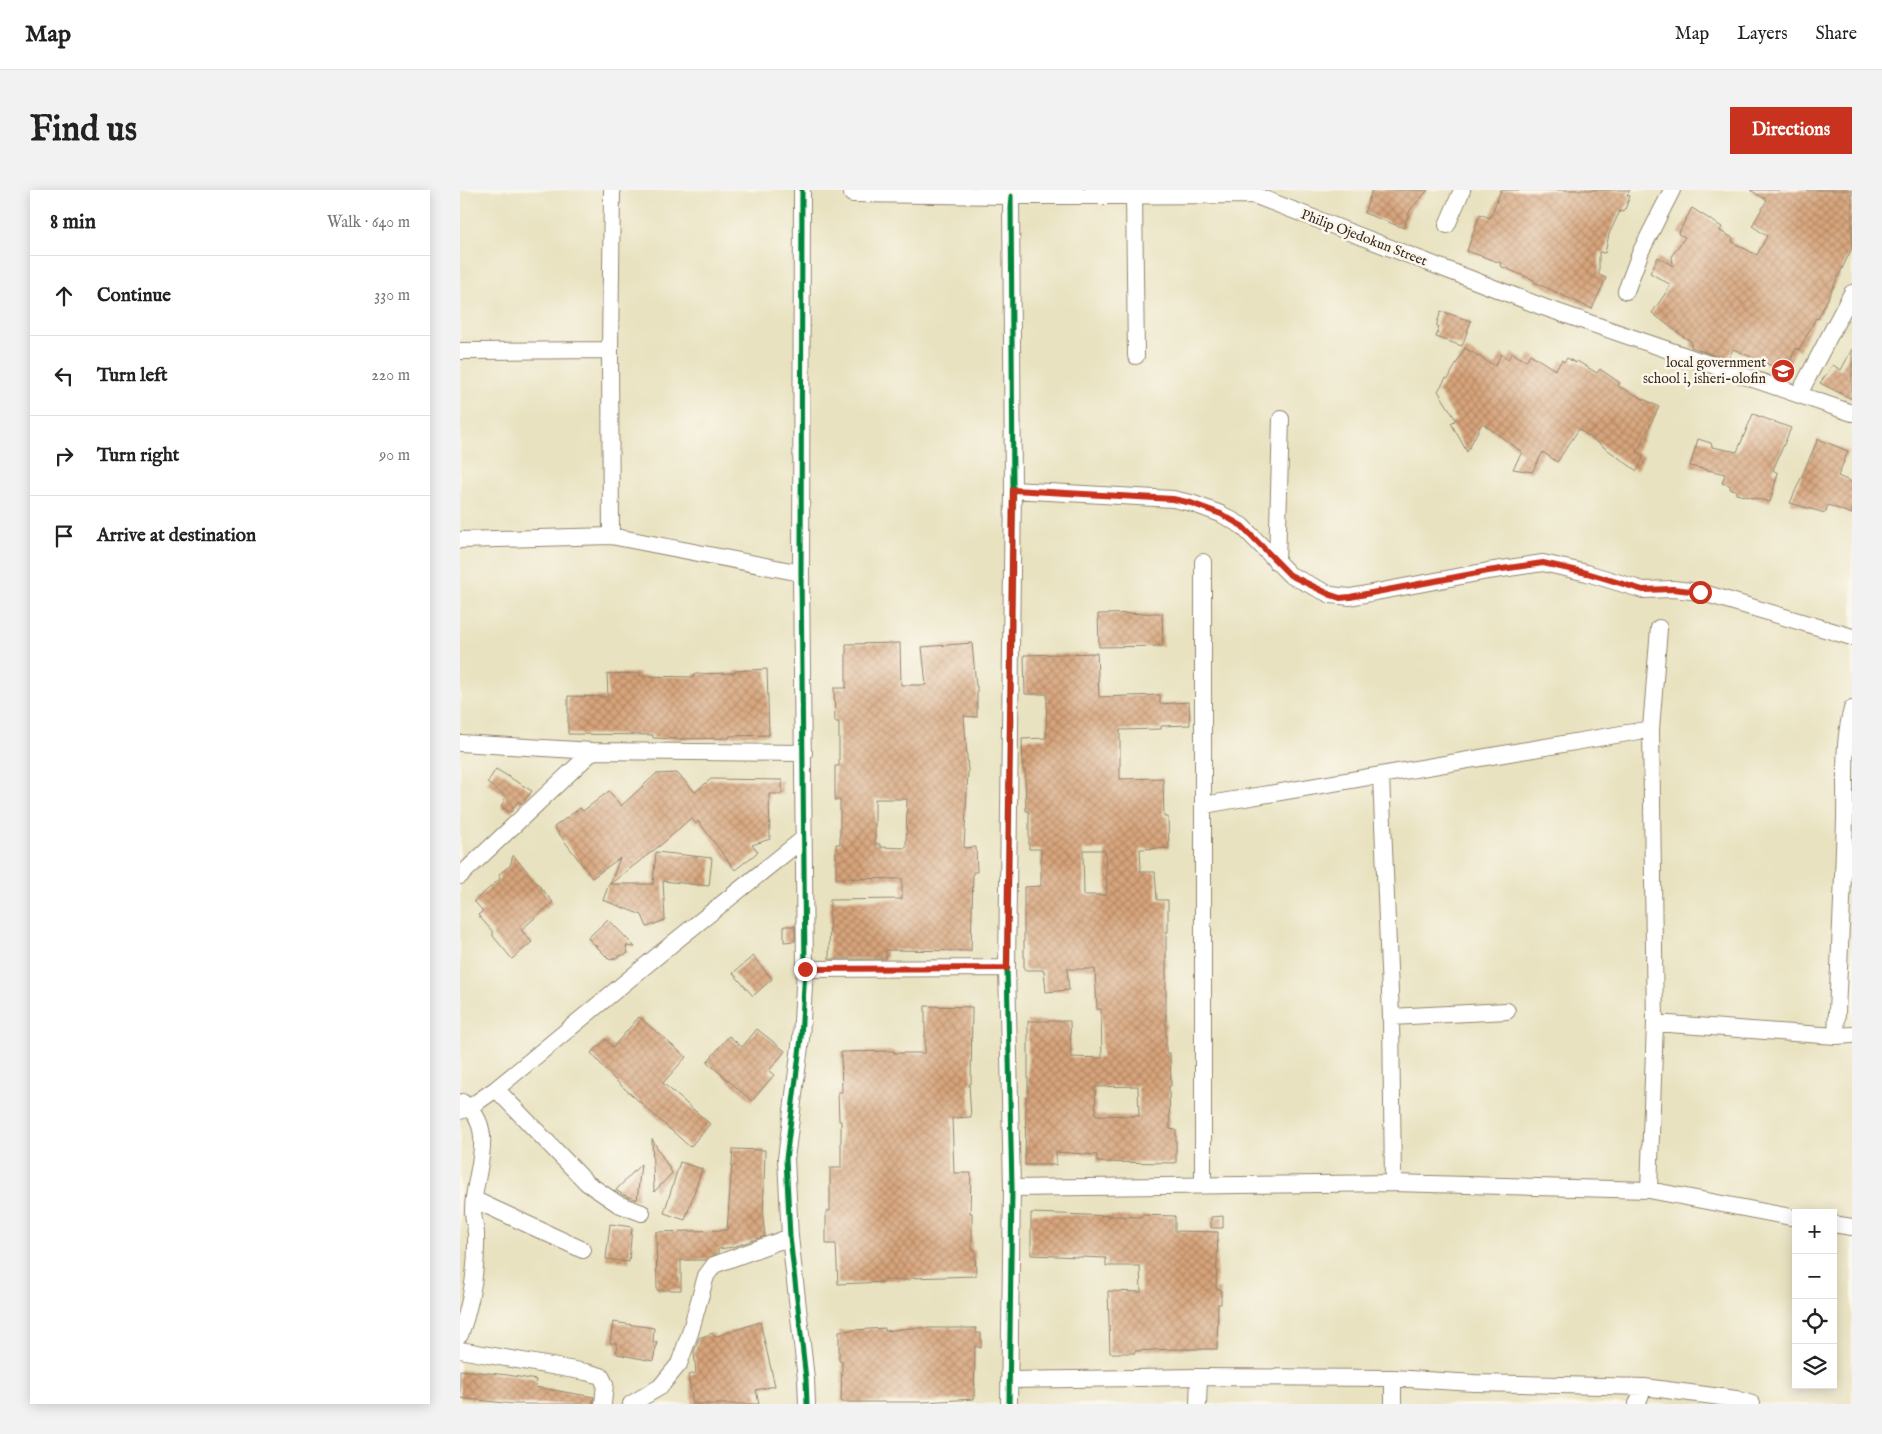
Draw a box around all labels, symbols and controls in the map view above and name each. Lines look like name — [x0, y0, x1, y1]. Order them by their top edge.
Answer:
text: Map — [25, 19, 71, 50]
text: Map — [1675, 23, 1709, 46]
text: Layers — [1737, 23, 1788, 46]
text: Share — [1816, 23, 1857, 46]
button: Directions — [1730, 107, 1852, 154]
text: Find us — [30, 108, 137, 153]
street label: Philip Ojedokun Street — [1298, 206, 1430, 270]
text: 8 min — [50, 209, 96, 236]
text: Walk · 640 m — [327, 213, 410, 233]
icon: ahead — [50, 282, 78, 310]
text: Continue — [97, 284, 171, 308]
text: 330 m — [374, 286, 410, 306]
place label: local government school i, isheri-olofin — [1643, 354, 1767, 388]
school or university icon: local government school i, isheri-olofin — [1770, 358, 1796, 384]
icon: left — [50, 362, 78, 390]
text: Turn left — [97, 364, 168, 388]
text: 220 m — [371, 366, 410, 386]
icon: right — [50, 442, 78, 470]
text: Turn right — [97, 444, 179, 468]
text: 90 m — [379, 446, 410, 466]
icon: arrive — [50, 522, 78, 550]
text: Arrive at destination — [97, 524, 256, 548]
route start — [1689, 581, 1712, 604]
route end — [794, 958, 817, 981]
map controls — [1792, 1209, 1837, 1389]
button: + — [1792, 1209, 1837, 1254]
button: − — [1792, 1254, 1837, 1299]
button: locate — [1792, 1299, 1837, 1344]
button: layers — [1792, 1344, 1837, 1389]

